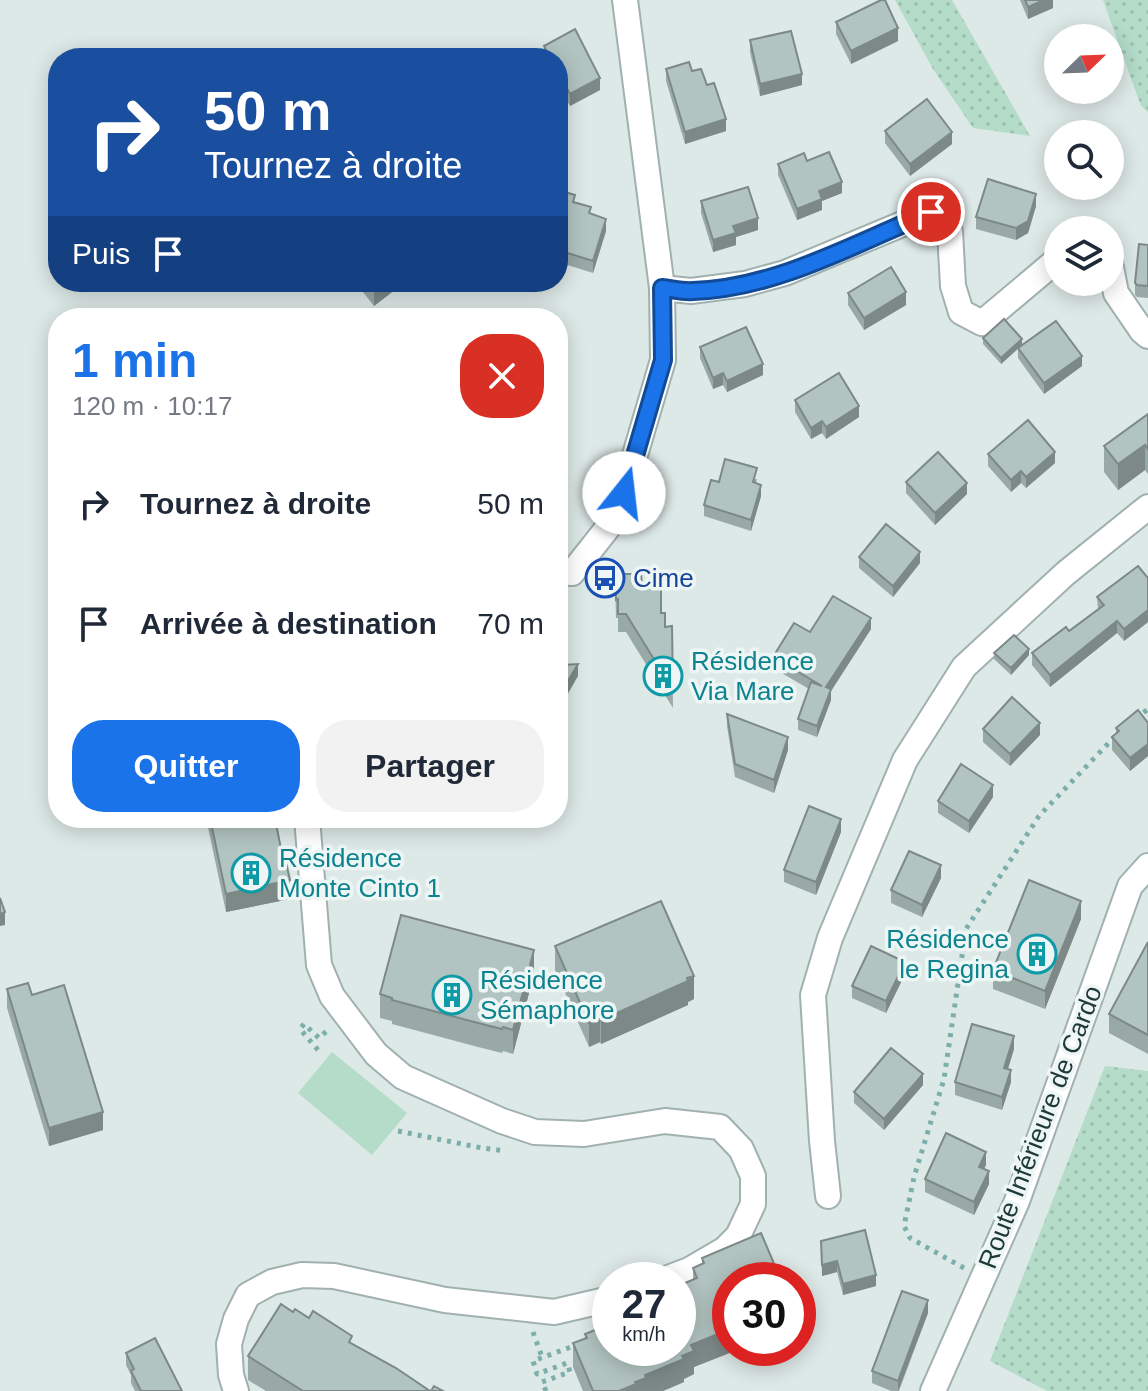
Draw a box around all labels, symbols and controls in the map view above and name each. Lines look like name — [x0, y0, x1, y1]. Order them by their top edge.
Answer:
north arrow — [1044, 24, 1124, 104]
map controls — [1044, 24, 1124, 296]
text: 50 m — [204, 79, 332, 142]
icon: right — [72, 80, 176, 184]
button: search — [1044, 120, 1124, 200]
text: Tournez à droite — [204, 145, 462, 186]
pin — [897, 178, 965, 246]
icon: arrive — [909, 190, 953, 234]
button: layers — [1044, 216, 1124, 296]
icon: arrive — [146, 232, 190, 276]
text: Puis — [72, 237, 130, 270]
text: 1 min — [72, 334, 197, 387]
button: close — [460, 334, 544, 418]
text: 120 m · 10:17 — [72, 391, 232, 421]
position arrow — [582, 451, 666, 535]
icon: right — [72, 482, 116, 526]
text: Tournez à droite — [140, 487, 371, 520]
text: 50 m — [477, 487, 544, 520]
bus stop icon: Cime — [584, 557, 626, 599]
place label: Cime — [633, 563, 694, 593]
icon: arrive — [72, 602, 116, 646]
text: Arrivée à destination — [140, 607, 437, 640]
text: 70 m — [477, 607, 544, 640]
place label: Résidence Via Mare — [691, 646, 814, 706]
building icon: Résidence Via Mare — [642, 655, 684, 697]
button: Quitter — [72, 720, 300, 812]
button: Partager — [316, 720, 544, 812]
place label: Résidence Monte Cinto 1 — [279, 843, 441, 903]
building icon: Résidence Monte Cinto 1 — [230, 852, 272, 894]
place label: Résidence le Regina — [886, 924, 1010, 984]
building icon: Résidence le Regina — [1016, 933, 1058, 975]
place label: Résidence Sémaphore — [480, 965, 614, 1025]
building icon: Résidence Sémaphore — [431, 974, 473, 1016]
street label: Route Inférieure de Cardo — [972, 981, 1108, 1273]
speed limit sign: 30 — [712, 1262, 816, 1366]
text: 27 — [622, 1282, 666, 1326]
text: km/h — [622, 1323, 666, 1345]

